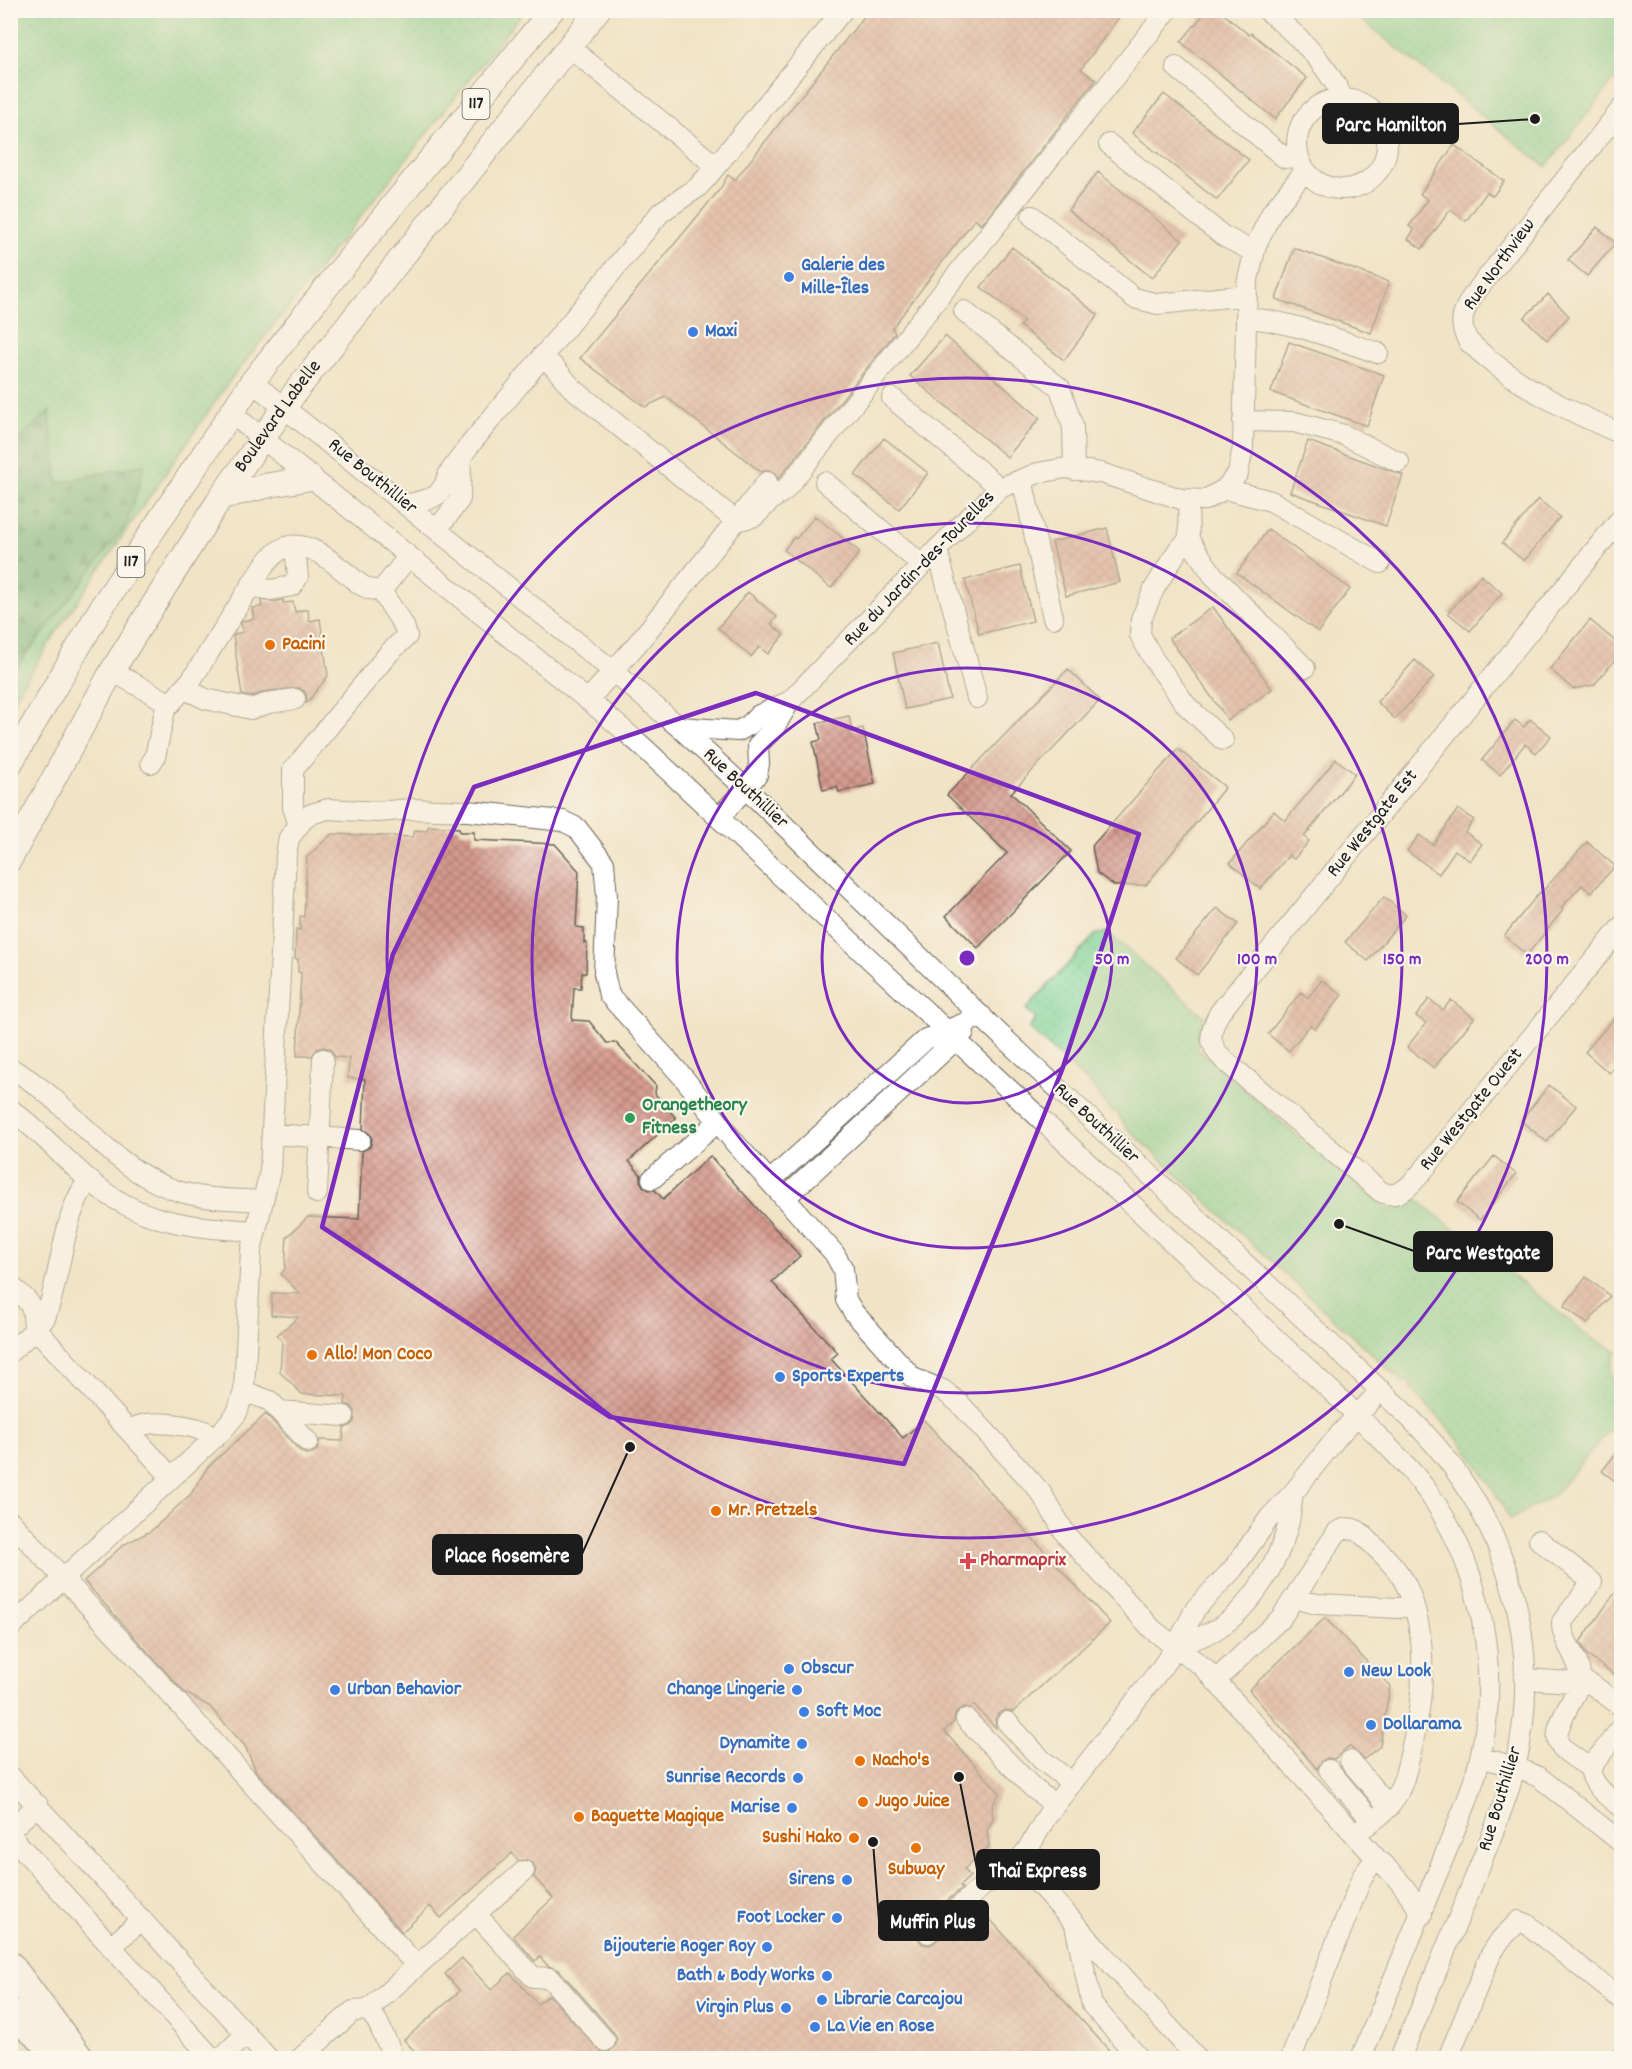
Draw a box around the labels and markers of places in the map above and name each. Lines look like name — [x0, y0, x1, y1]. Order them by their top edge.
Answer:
callout: Parc Hamilton — [1323, 104, 1458, 143]
place label: Galerie des Mille-Îles — [801, 252, 885, 303]
marker: Galerie des Mille-Îles — [782, 270, 796, 284]
place label: Maxi — [705, 318, 738, 346]
marker: Maxi — [686, 325, 700, 339]
place label: Pacini — [282, 631, 325, 659]
marker: Pacini — [263, 638, 277, 652]
centre of rings — [957, 948, 977, 968]
place label: Orangetheory Fitness — [642, 1092, 748, 1143]
marker: Orangetheory Fitness — [623, 1111, 637, 1125]
callout: Parc Westgate — [1414, 1232, 1552, 1271]
place label: Allo! Mon Coco — [324, 1341, 432, 1369]
marker: Allo! Mon Coco — [305, 1348, 319, 1362]
place label: Sports Experts — [792, 1363, 904, 1391]
marker: Sports Experts — [773, 1370, 787, 1384]
place label: Mr. Pretzels — [728, 1497, 817, 1525]
marker: Mr. Pretzels — [709, 1504, 723, 1518]
callout: Place Rosemère — [433, 1535, 582, 1574]
place label: Pharmaprix — [980, 1547, 1066, 1575]
marker: Pharmaprix — [961, 1554, 975, 1568]
place label: Obscur — [801, 1655, 854, 1683]
place label: New Look — [1361, 1658, 1431, 1686]
marker: Obscur — [782, 1662, 796, 1676]
marker: New Look — [1342, 1665, 1356, 1679]
place label: Urban Behavior — [347, 1676, 462, 1704]
place label: Change Lingerie — [667, 1676, 785, 1704]
marker: Urban Behavior — [328, 1683, 342, 1697]
marker: Change Lingerie — [790, 1683, 804, 1697]
place label: Soft Moc — [816, 1698, 881, 1726]
marker: Soft Moc — [797, 1705, 811, 1719]
place label: Dollarama — [1383, 1711, 1462, 1739]
marker: Dollarama — [1364, 1718, 1378, 1732]
place label: Dynamite — [719, 1730, 790, 1758]
marker: Dynamite — [795, 1737, 809, 1751]
place label: Nacho's — [872, 1747, 930, 1775]
marker: Nacho's — [853, 1754, 867, 1768]
place label: Sunrise Records — [666, 1764, 786, 1792]
marker: Sunrise Records — [791, 1771, 805, 1785]
place label: Jugo Juice — [875, 1788, 950, 1816]
place label: Marise — [731, 1794, 780, 1822]
marker: Jugo Juice — [856, 1795, 870, 1809]
marker: Marise — [785, 1801, 799, 1815]
place label: Baguette Magique — [591, 1803, 724, 1831]
marker: Baguette Magique — [572, 1810, 586, 1824]
place label: Sushi Hako — [762, 1824, 842, 1852]
marker: Sushi Hako — [847, 1831, 861, 1845]
marker: Subway — [909, 1841, 923, 1855]
callout: Thaï Express — [977, 1850, 1099, 1889]
place label: Subway — [888, 1856, 945, 1884]
place label: Sirens — [789, 1866, 835, 1894]
marker: Sirens — [840, 1873, 854, 1887]
callout: Muffin Plus — [879, 1901, 988, 1940]
place label: Foot Locker — [737, 1904, 826, 1932]
marker: Foot Locker — [830, 1911, 844, 1925]
place label: Bijouterie Roger Roy — [604, 1933, 756, 1961]
marker: Bijouterie Roger Roy — [760, 1940, 774, 1954]
place label: Bath & Body Works — [677, 1962, 815, 1990]
marker: Bath & Body Works — [820, 1969, 834, 1983]
place label: Librarie Carcajou — [834, 1986, 963, 2014]
marker: Librarie Carcajou — [815, 1993, 829, 2007]
place label: Virgin Plus — [696, 1994, 774, 2022]
marker: Virgin Plus — [779, 2001, 793, 2015]
place label: La Vie en Rose — [827, 2013, 934, 2041]
marker: La Vie en Rose — [808, 2020, 822, 2034]

